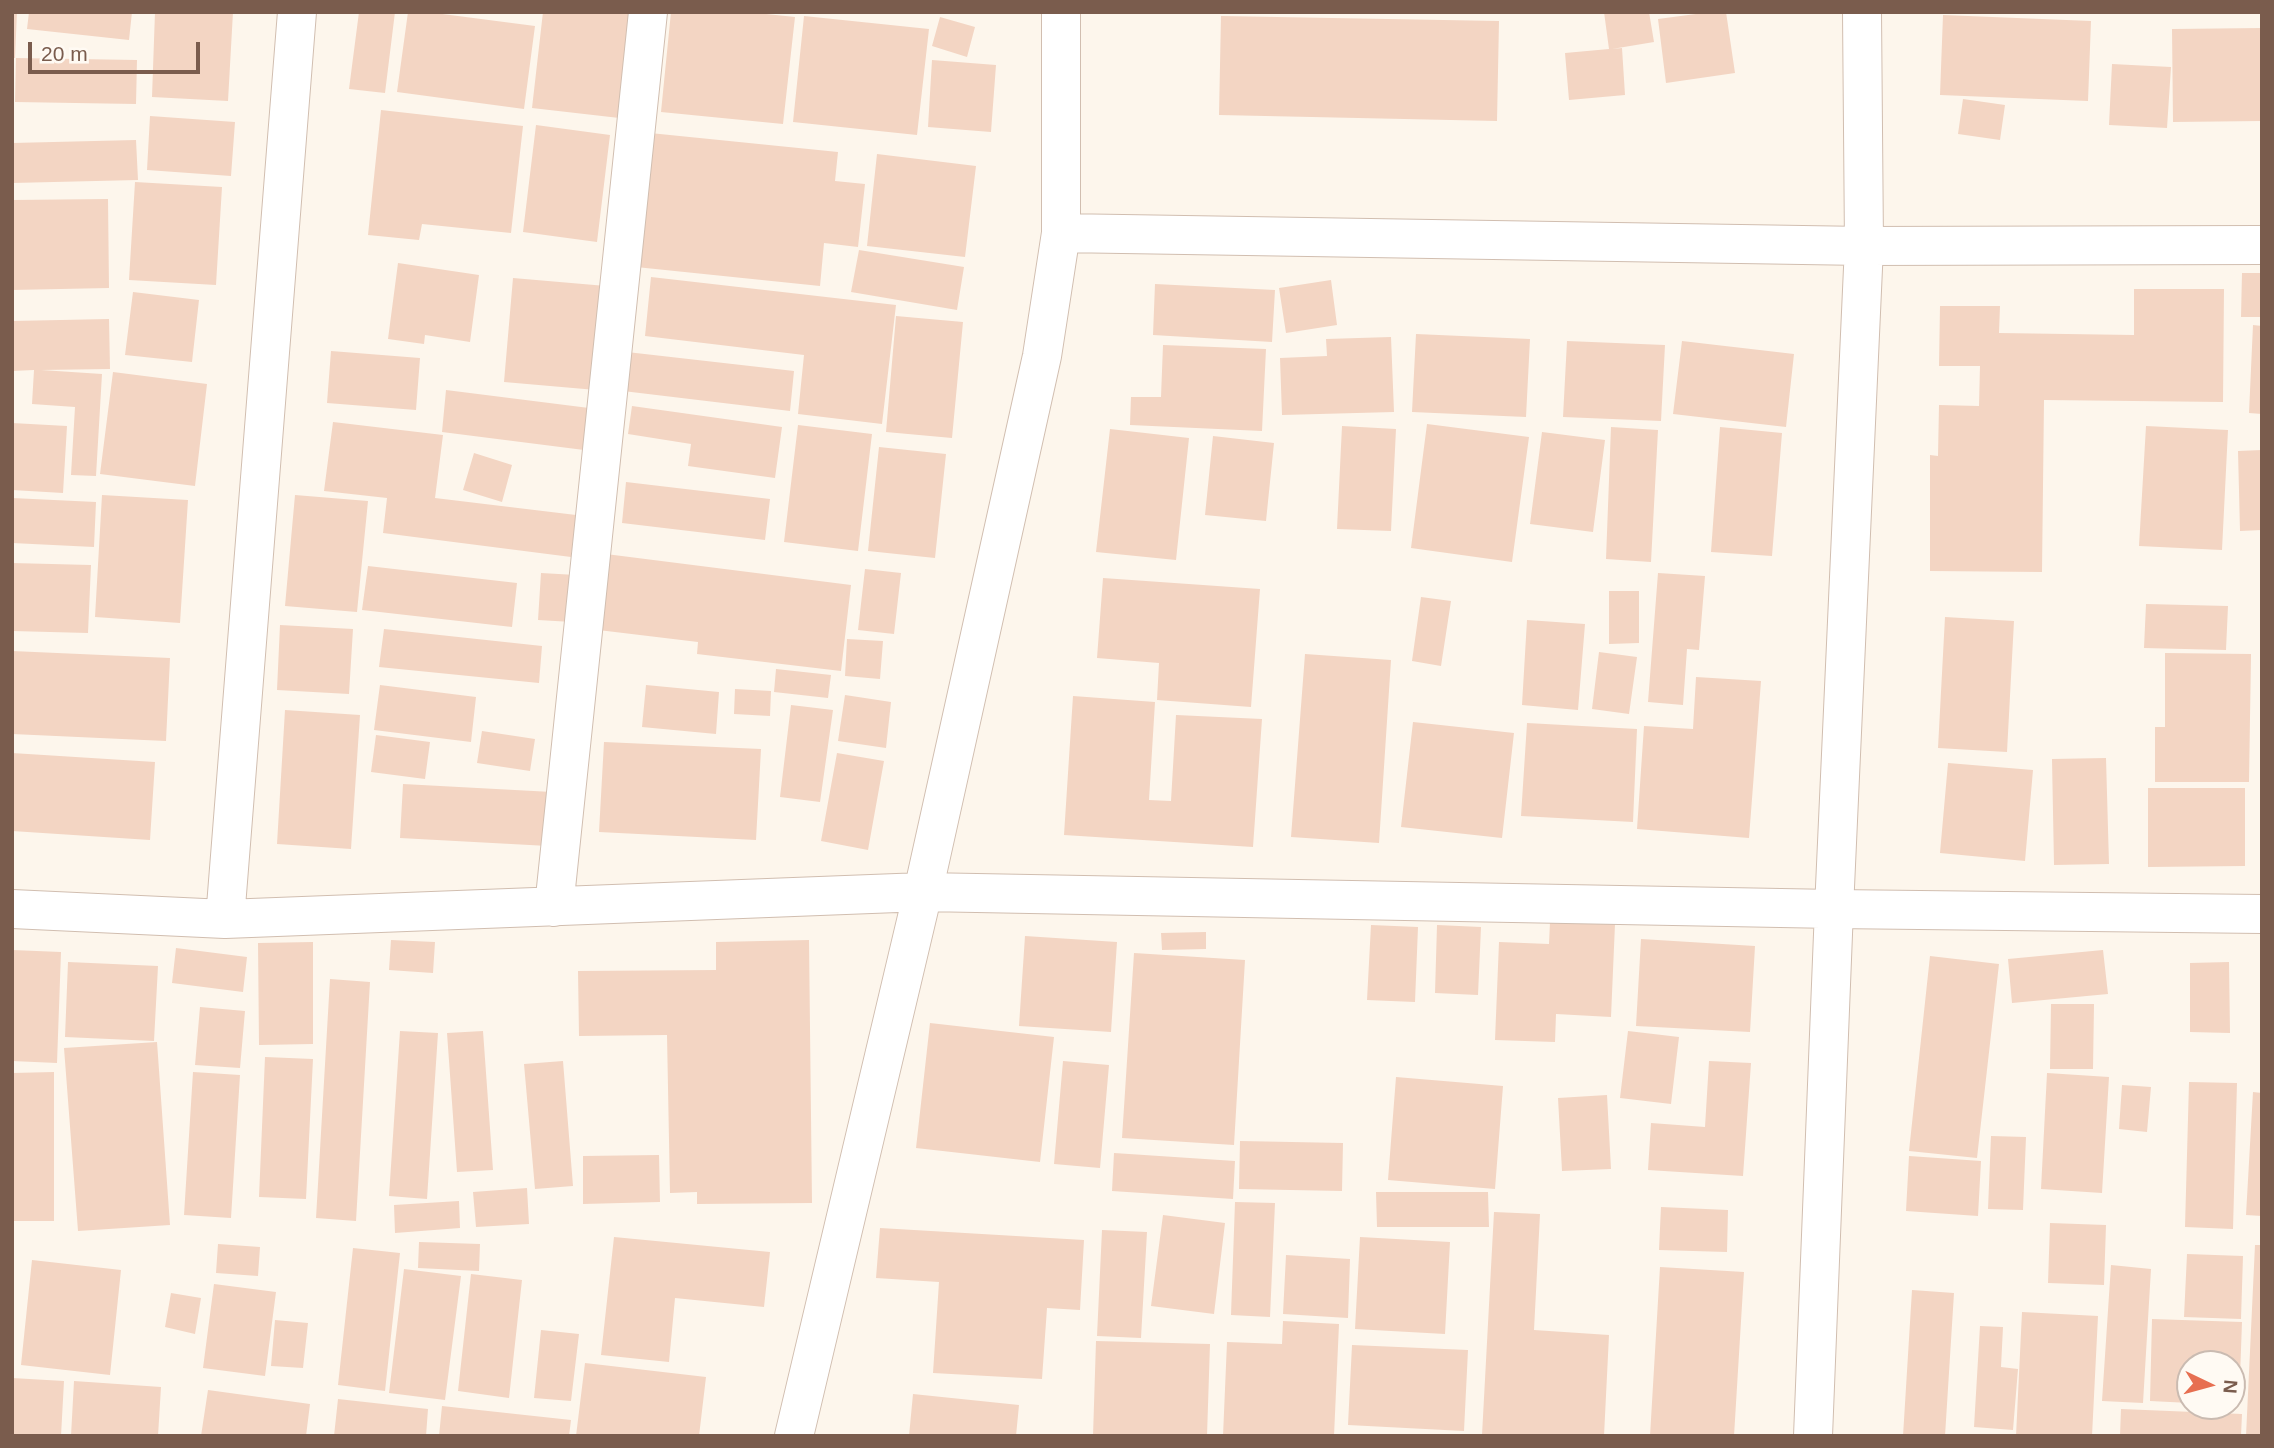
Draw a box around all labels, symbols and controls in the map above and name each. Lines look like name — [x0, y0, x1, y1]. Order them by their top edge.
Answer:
scale bar — [32, 28, 203, 72]
text: 20 m — [41, 42, 88, 65]
north arrow — [2176, 1350, 2246, 1420]
text: N — [2219, 1379, 2241, 1394]

